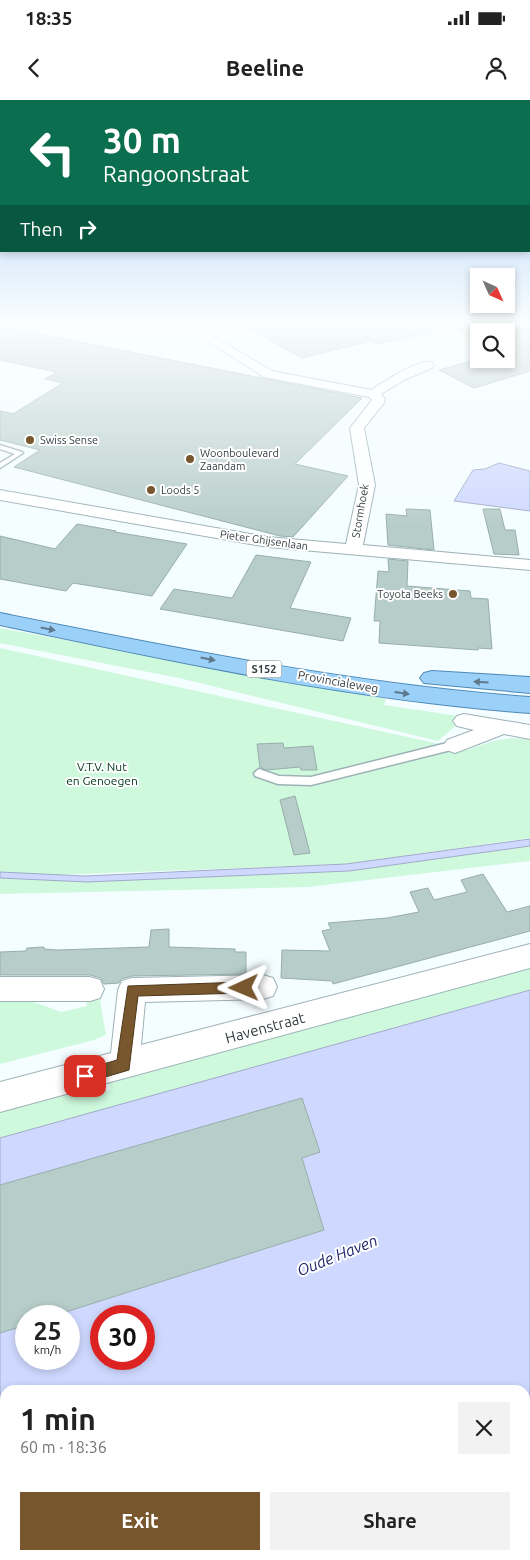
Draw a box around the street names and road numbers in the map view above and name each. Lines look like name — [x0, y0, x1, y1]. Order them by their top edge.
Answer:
street label: Stormhoek — [349, 483, 371, 539]
street label: Pieter Ghijsenlaan — [219, 528, 309, 552]
road number: S152 — [246, 660, 282, 678]
street label: Provincialeweg — [297, 668, 379, 695]
street label: Havenstraat — [223, 1009, 307, 1046]

